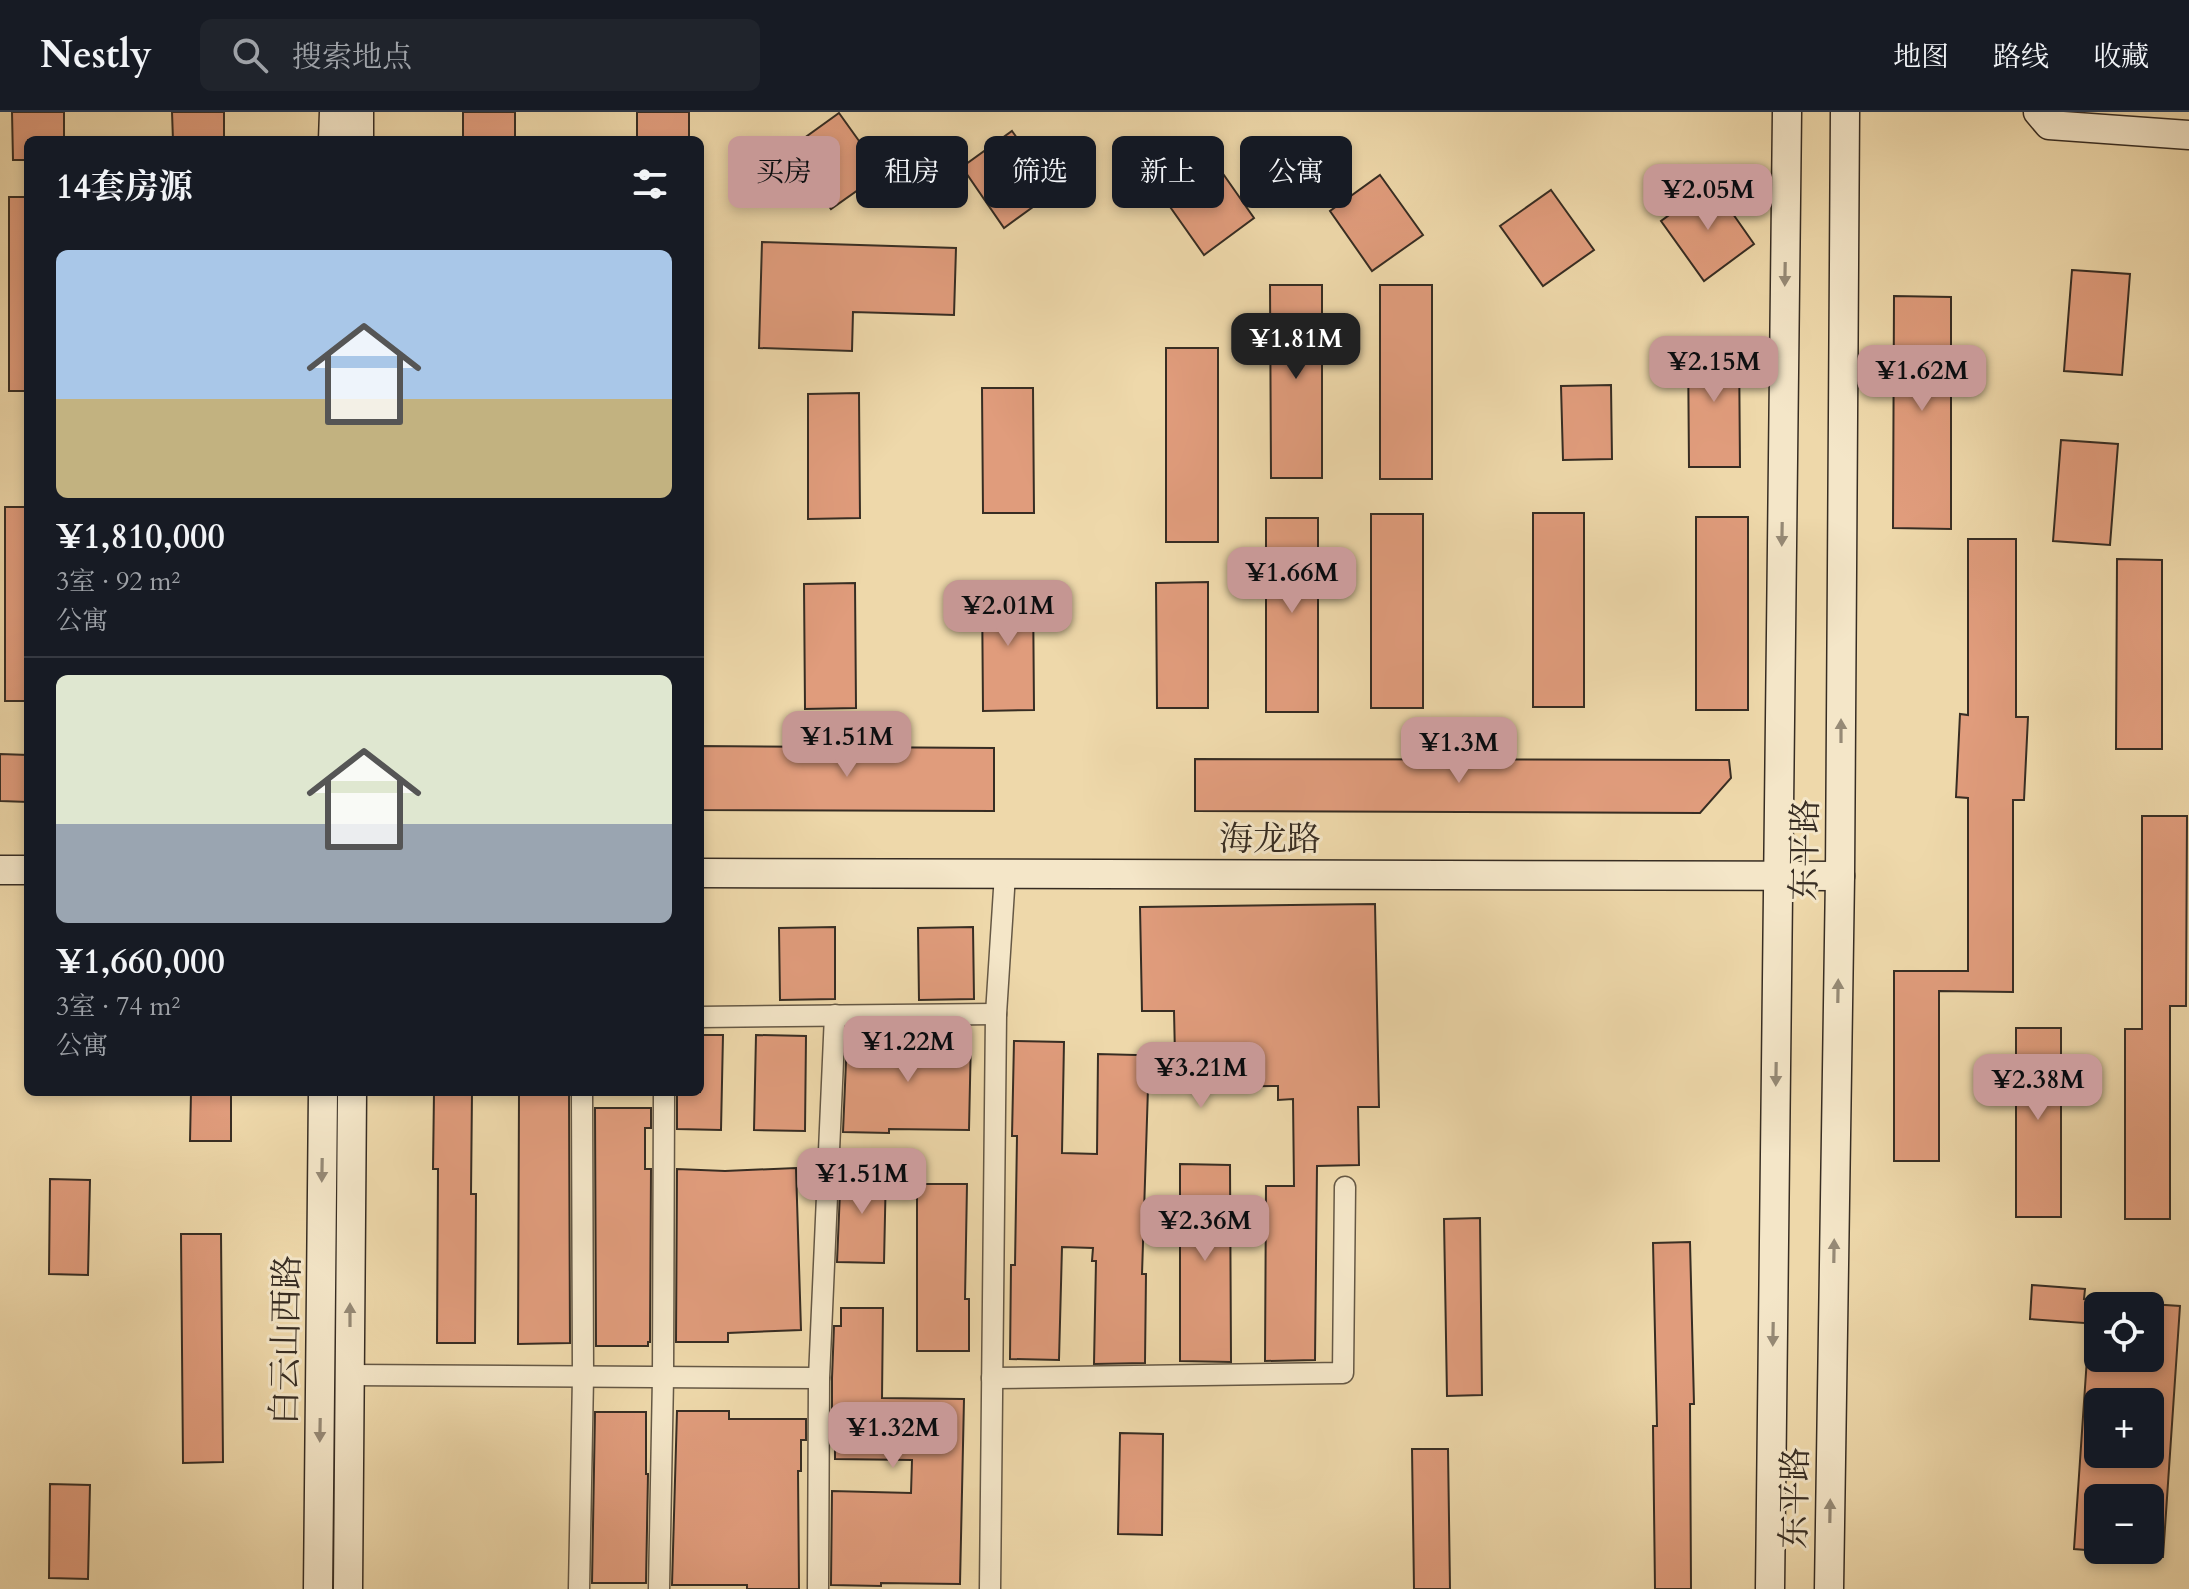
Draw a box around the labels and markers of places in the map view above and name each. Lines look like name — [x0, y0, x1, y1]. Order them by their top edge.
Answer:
pin: ¥2.05M — [1643, 164, 1773, 232]
pin: ¥1.81M — [1231, 313, 1361, 381]
pin: ¥2.15M — [1649, 336, 1779, 404]
pin: ¥1.62M — [1857, 345, 1987, 413]
pin: ¥1.66M — [1227, 547, 1357, 615]
pin: ¥2.01M — [943, 580, 1073, 648]
pin: ¥1.51M — [782, 711, 912, 779]
pin: ¥1.3M — [1403, 717, 1515, 785]
pin: ¥1.22M — [843, 1016, 973, 1084]
pin: ¥3.21M — [1136, 1042, 1266, 1110]
pin: ¥2.38M — [1973, 1054, 2103, 1122]
pin: ¥1.51M — [797, 1148, 927, 1216]
pin: ¥2.36M — [1140, 1195, 1270, 1263]
pin: ¥1.32M — [828, 1402, 958, 1470]

